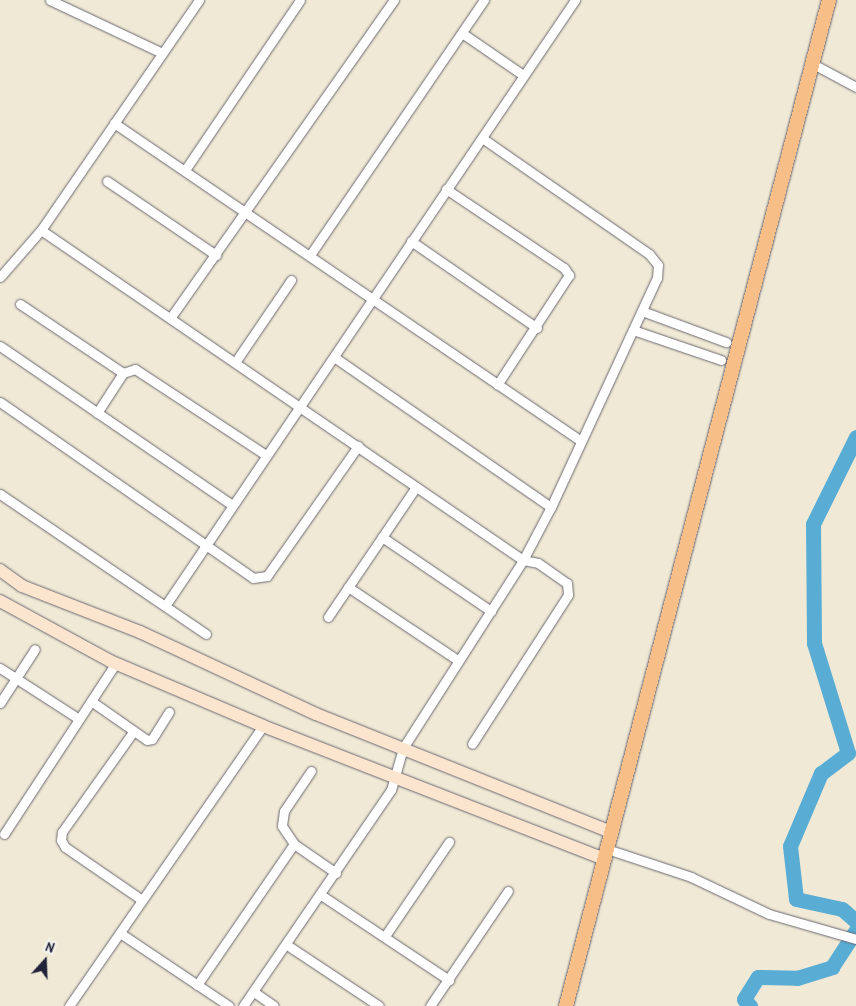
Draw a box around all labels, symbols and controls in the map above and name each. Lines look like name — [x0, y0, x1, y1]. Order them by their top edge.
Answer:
north arrow — [20, 936, 70, 986]
text: N — [44, 936, 57, 957]

